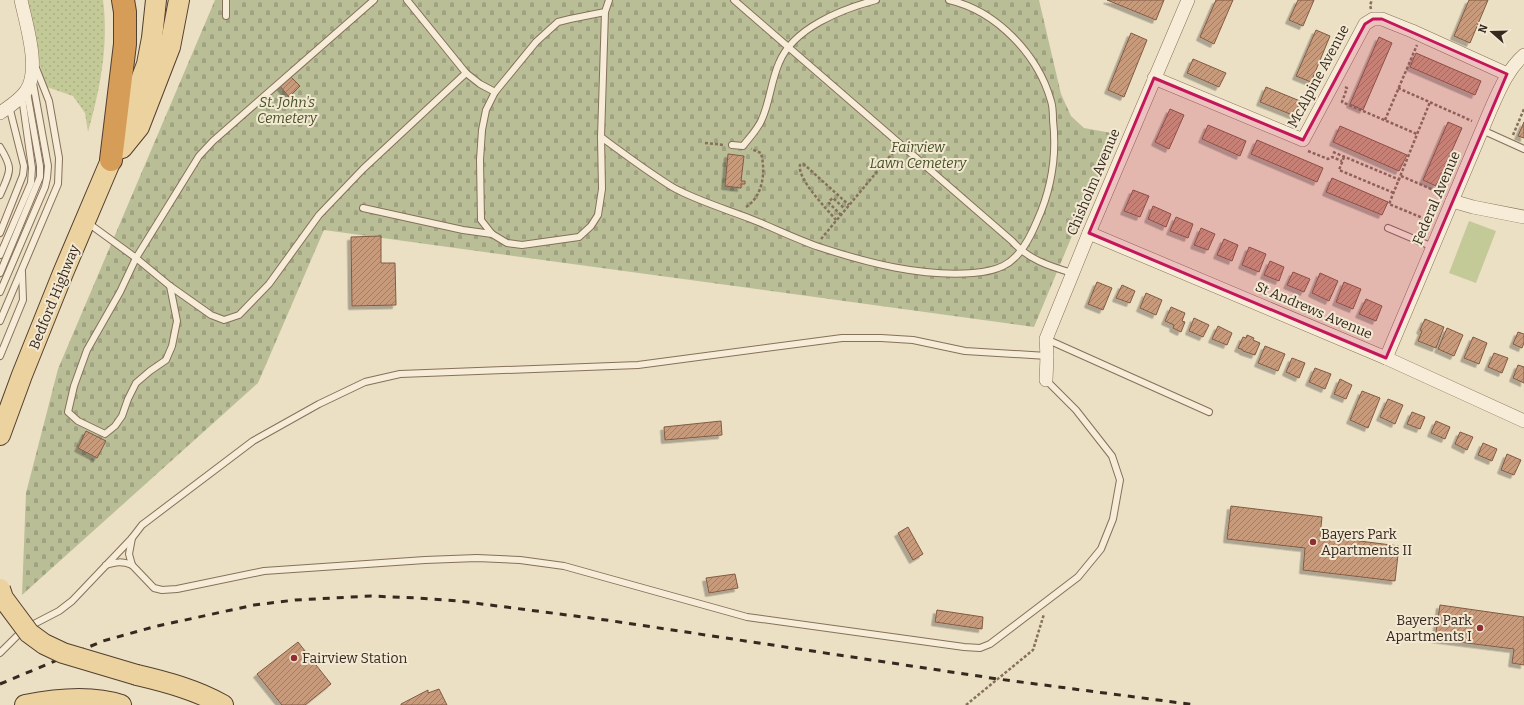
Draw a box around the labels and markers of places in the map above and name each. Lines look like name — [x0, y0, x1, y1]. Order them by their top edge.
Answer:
place label: Bayers Park Apartments II — [1321, 526, 1412, 559]
marker: Bayers Park Apartments II — [1308, 537, 1318, 547]
place label: Bayers Park Apartments I — [1386, 612, 1472, 645]
marker: Bayers Park Apartments I — [1475, 623, 1485, 633]
place label: Fairview Station — [302, 650, 408, 667]
marker: Fairview Station — [289, 653, 299, 663]

